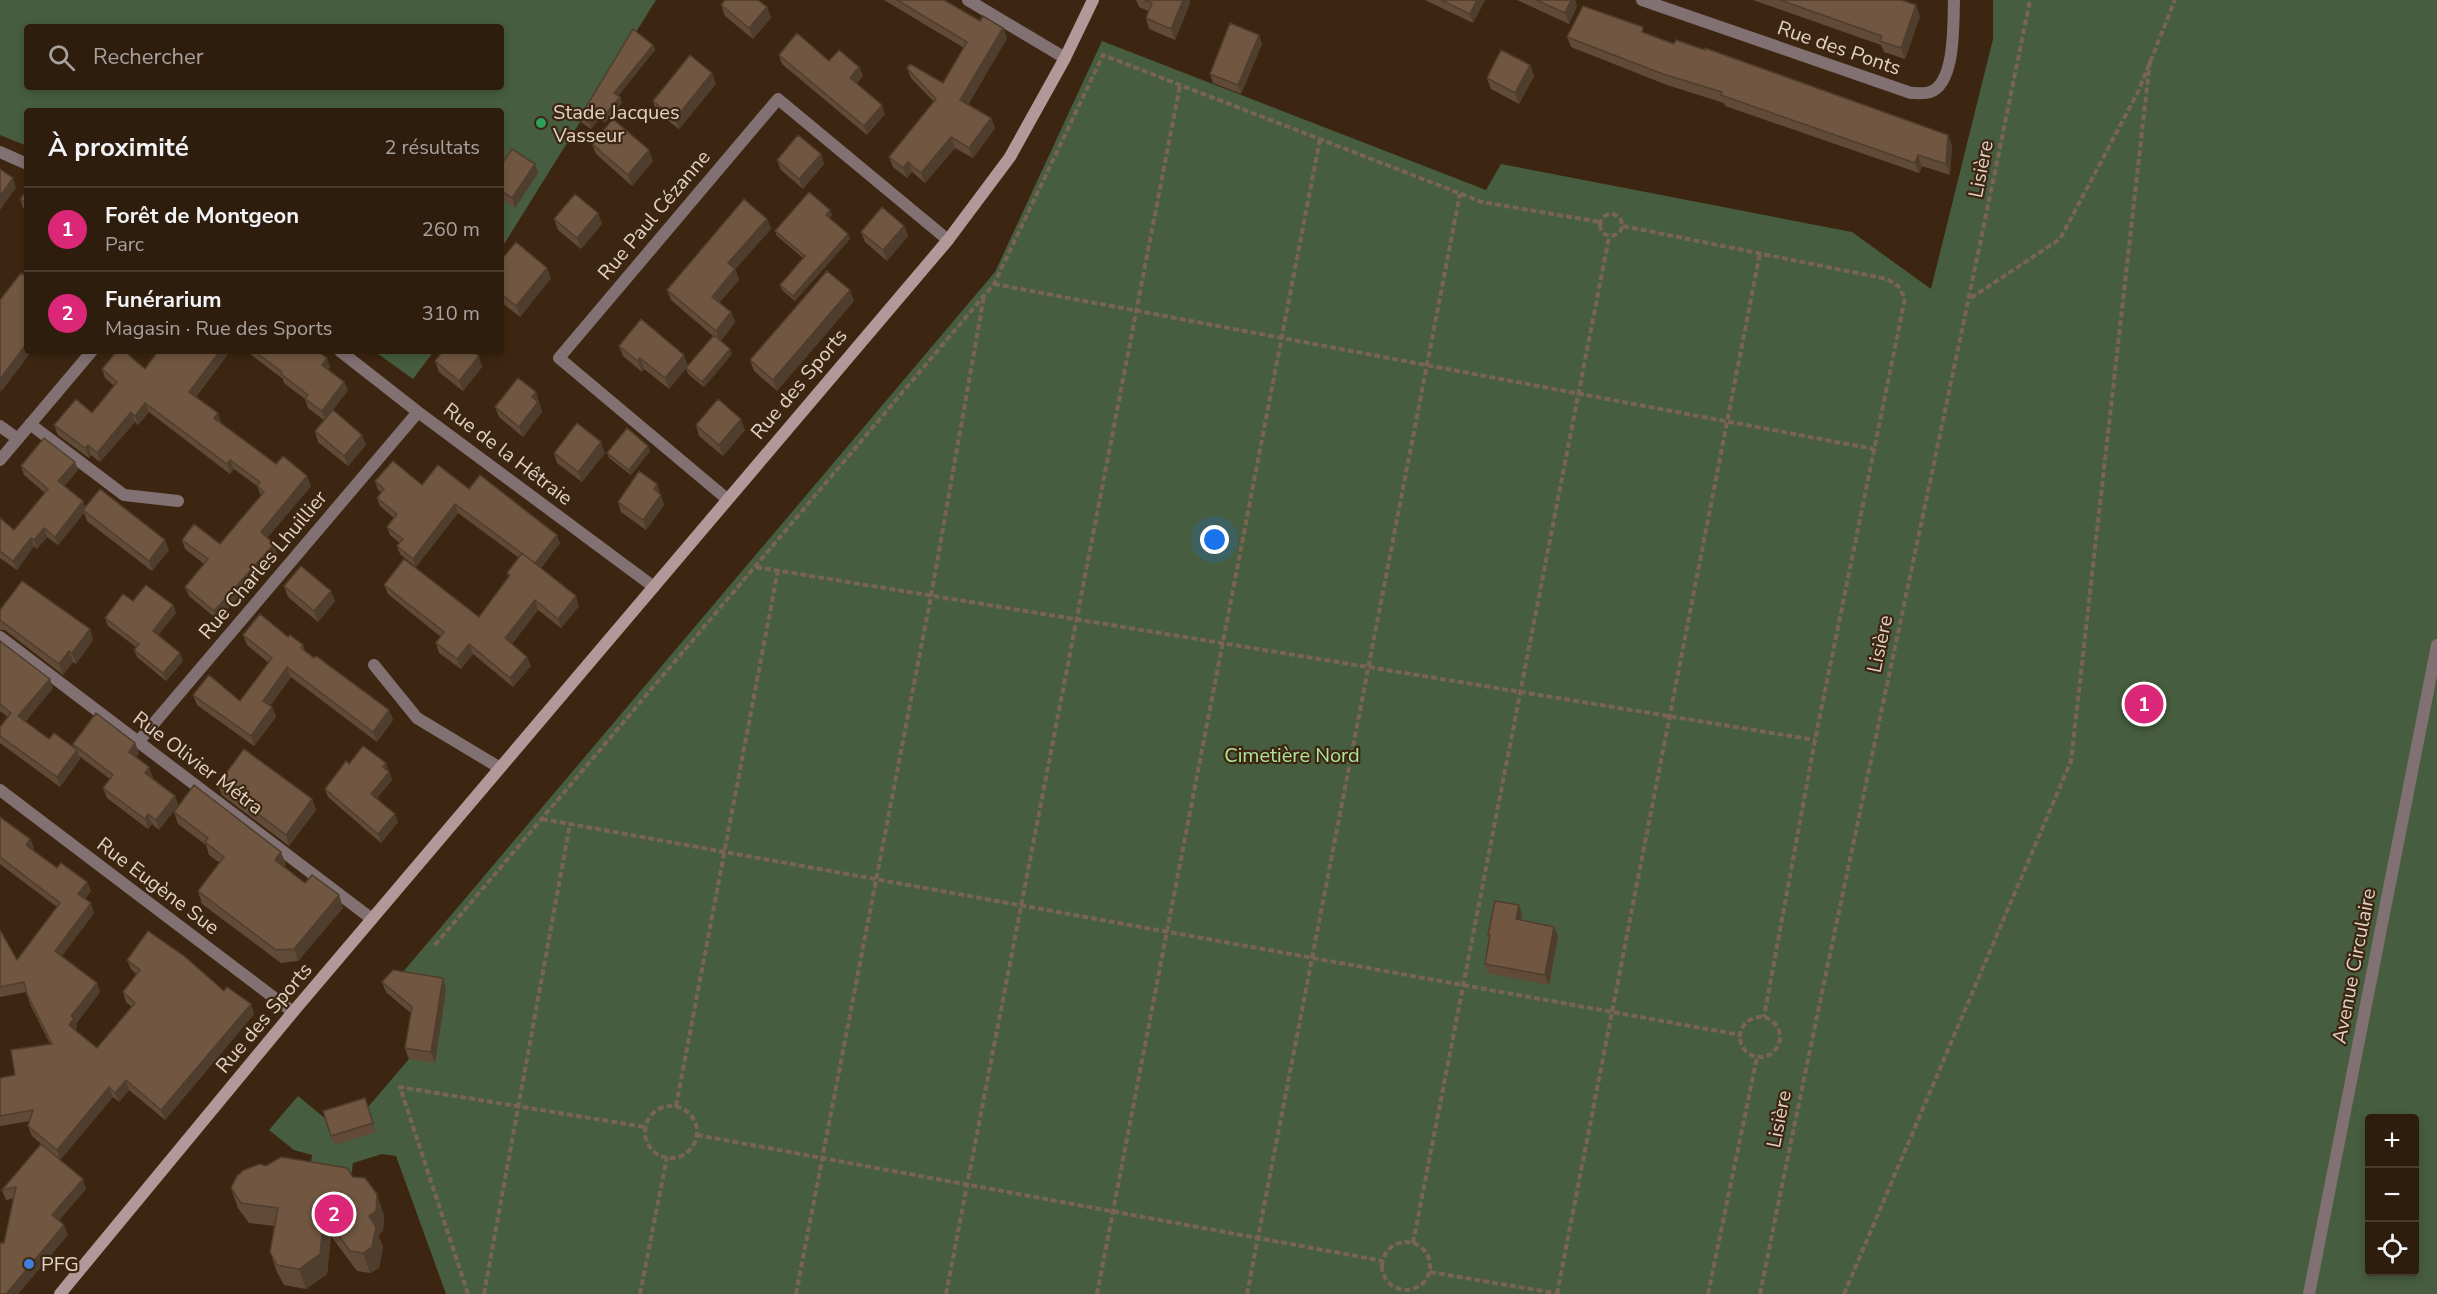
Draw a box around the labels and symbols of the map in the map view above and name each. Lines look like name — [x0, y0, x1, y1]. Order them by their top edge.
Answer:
street label: Rue des Ponts — [1774, 14, 1904, 82]
place label: Stade Jacques Vasseur — [552, 99, 680, 149]
marker: Stade Jacques Vasseur — [534, 116, 548, 130]
street label: Lisière — [1962, 138, 2000, 200]
street label: Rue Paul Cézanne — [592, 144, 716, 286]
street label: Rue des Sports — [745, 323, 853, 445]
street label: Rue de la Hêtraie — [438, 396, 578, 512]
street label: Rue Charles Lhuillier — [193, 485, 333, 645]
your location — [1200, 525, 1229, 554]
street label: Lisière — [1861, 613, 1899, 675]
pin: 1 — [2124, 682, 2164, 726]
street label: Rue Olivier Métra — [127, 705, 269, 821]
park label: Cimetière Nord — [1224, 742, 1360, 769]
street label: Rue Eugène Sue — [91, 831, 225, 941]
street label: Avenue Circulaire — [2326, 886, 2382, 1046]
street label: Rue des Sports — [210, 957, 318, 1079]
street label: Lisière — [1760, 1088, 1798, 1150]
pin: 2 — [314, 1192, 354, 1236]
place label: PFG — [41, 1251, 79, 1278]
marker: PFG — [22, 1257, 36, 1271]

